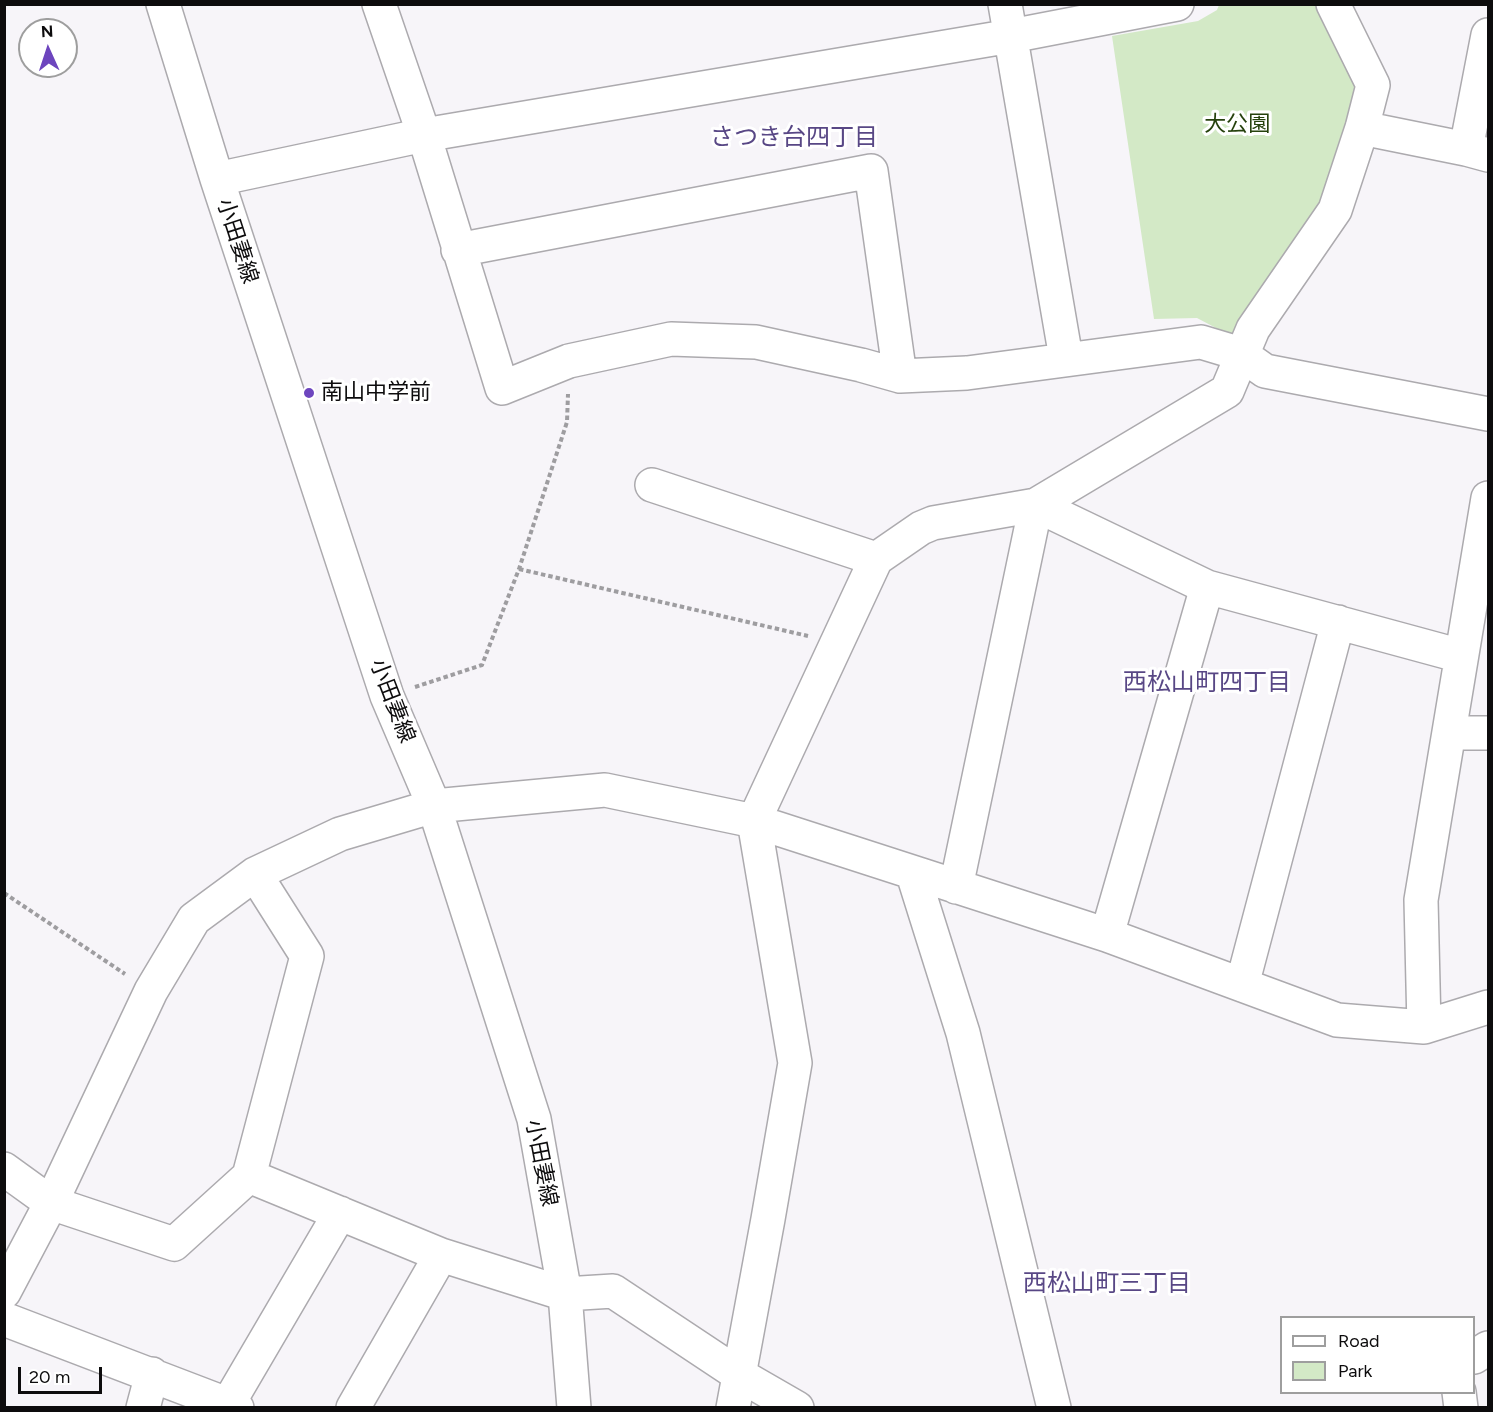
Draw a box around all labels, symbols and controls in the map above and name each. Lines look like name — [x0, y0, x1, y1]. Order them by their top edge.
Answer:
north arrow — [18, 18, 78, 78]
text: N — [40, 22, 54, 41]
park label: 大公園 — [1204, 112, 1270, 138]
district label: さつき台四丁目 — [710, 124, 878, 152]
street label: 小田妻線 — [211, 195, 263, 287]
place label: 南山中学前 — [321, 380, 431, 406]
marker: 南山中学前 — [302, 386, 316, 400]
street label: 小田妻線 — [364, 655, 420, 747]
district label: 西松山町四丁目 — [1123, 669, 1291, 697]
street label: 小田妻線 — [520, 1117, 562, 1209]
district label: 西松山町三丁目 — [1023, 1270, 1191, 1298]
legend — [1280, 1316, 1475, 1394]
text: Road — [1338, 1330, 1379, 1352]
scale bar — [21, 1355, 105, 1393]
text: Park — [1338, 1360, 1372, 1382]
text: 20 m — [29, 1366, 70, 1388]

